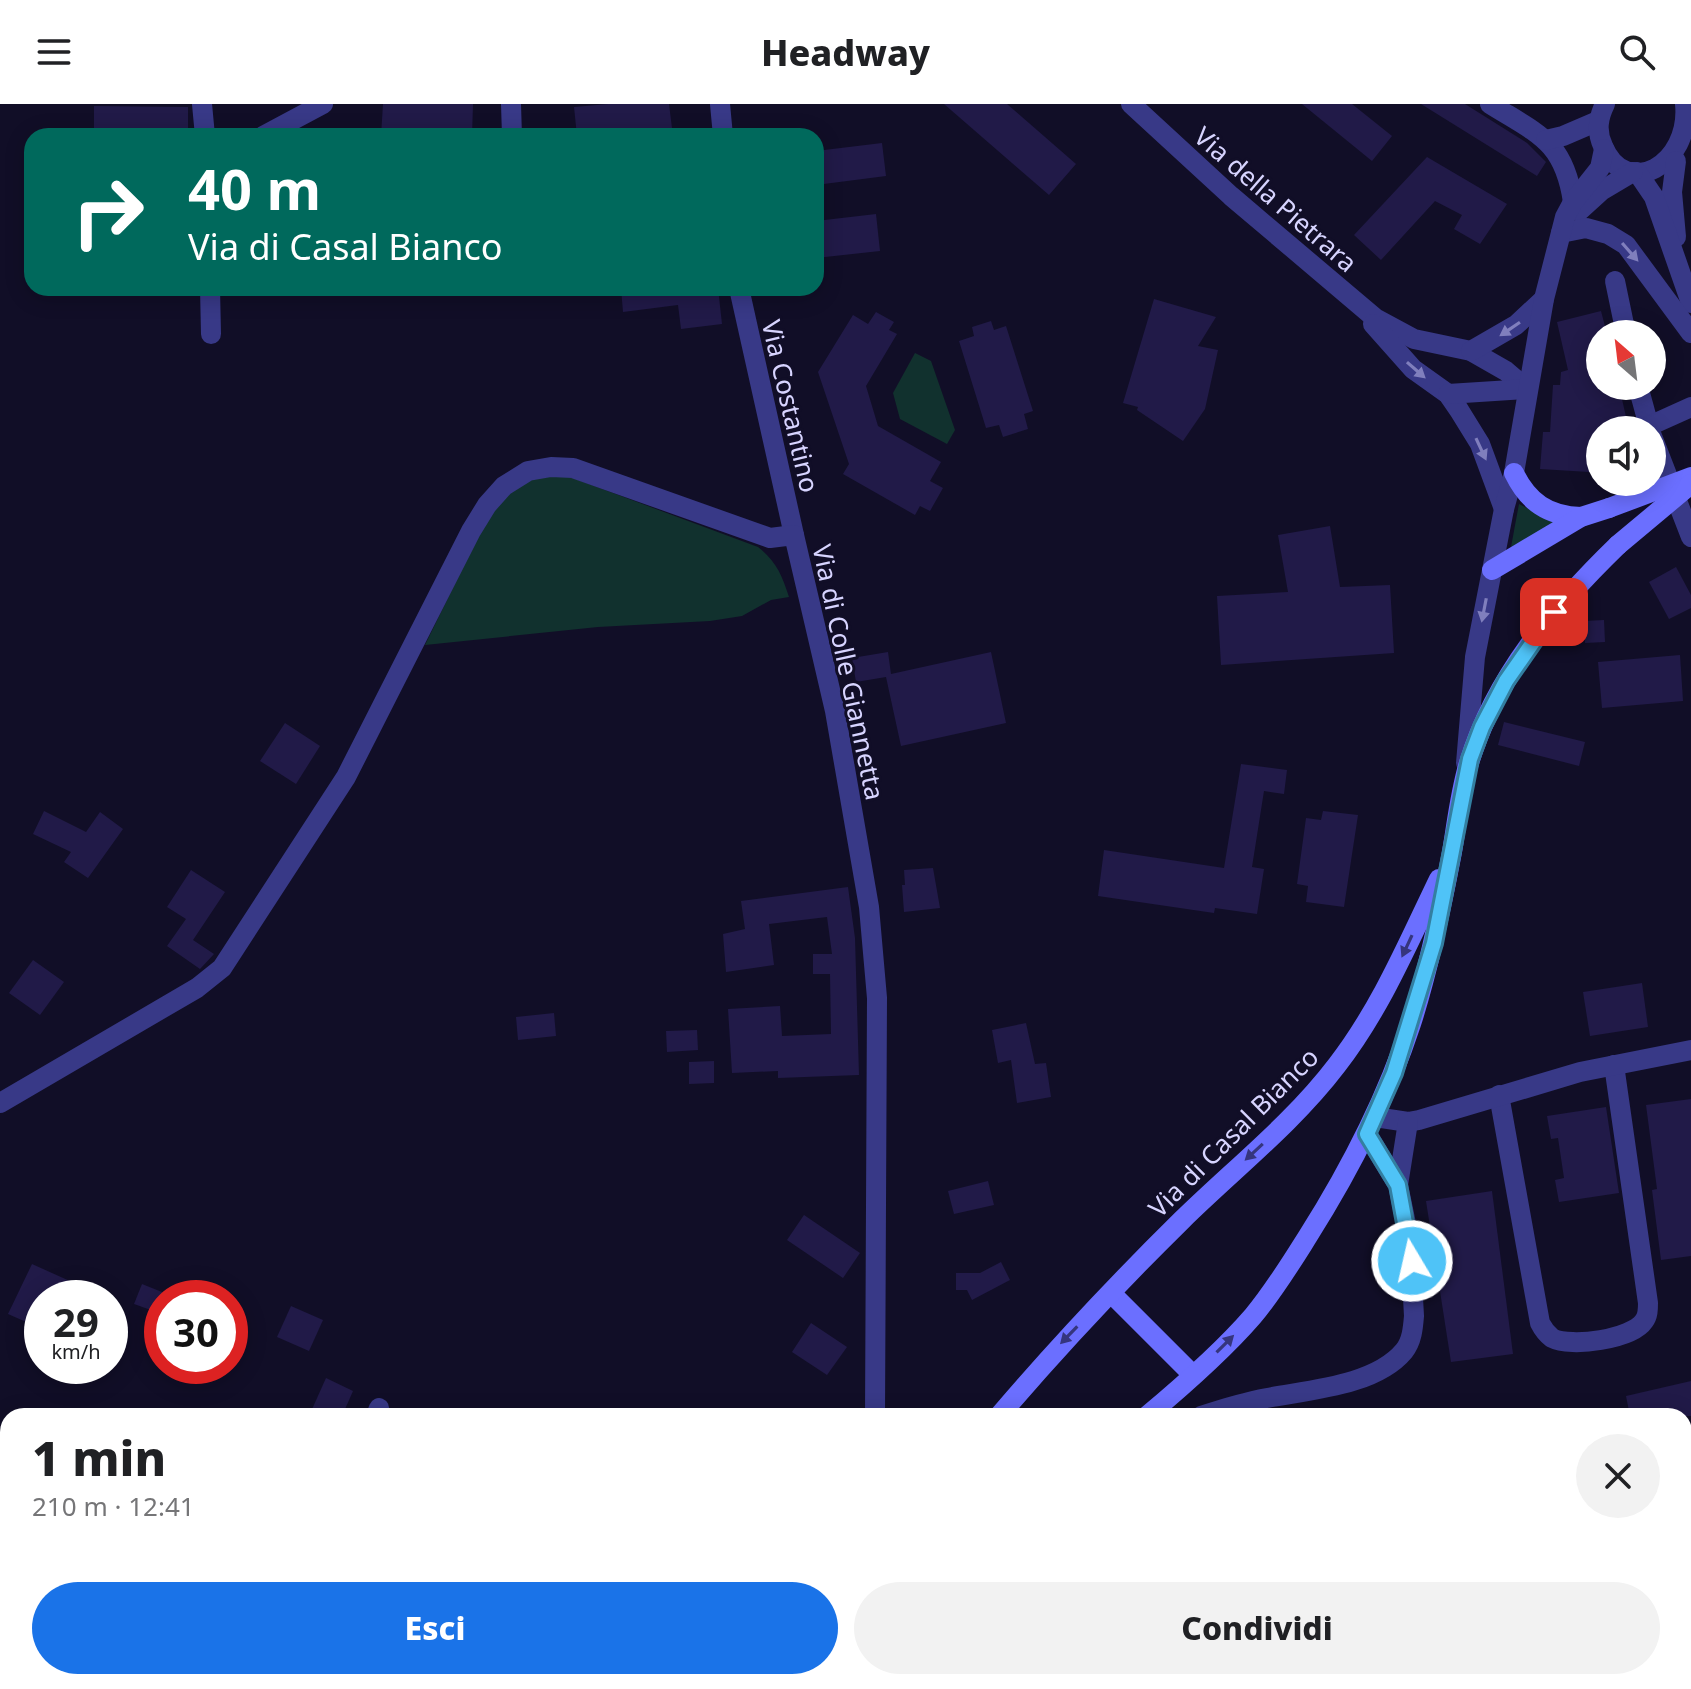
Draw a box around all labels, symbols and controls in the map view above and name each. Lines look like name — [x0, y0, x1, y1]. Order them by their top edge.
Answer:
text: Headway — [761, 28, 930, 77]
icon: menu — [32, 30, 76, 74]
icon: search — [1615, 30, 1659, 74]
street label: Via della Pietrara — [1187, 118, 1365, 280]
text: 40 m — [188, 150, 321, 226]
icon: right — [56, 160, 160, 264]
text: Via di Casal Bianco — [188, 222, 502, 271]
one-way arrow — [1621, 242, 1638, 262]
street label: Via Costantino — [754, 316, 828, 496]
north arrow — [1586, 320, 1666, 400]
map controls — [1586, 320, 1666, 496]
one-way arrow — [1500, 321, 1521, 336]
one-way arrow — [1406, 361, 1426, 378]
button: sound — [1586, 416, 1666, 496]
one-way arrow — [1474, 437, 1488, 460]
street label: Via di Colle Giannetta — [804, 541, 894, 803]
pin — [1520, 578, 1588, 646]
icon: arrive — [1532, 590, 1576, 634]
one-way arrow — [1477, 598, 1490, 623]
one-way arrow — [1400, 934, 1414, 957]
street label: Via di Casal Bianco — [1140, 1039, 1326, 1225]
one-way arrow — [1244, 1143, 1263, 1161]
position arrow — [1370, 1219, 1454, 1303]
speed limit sign: 30 — [144, 1280, 248, 1384]
text: 29 — [53, 1294, 99, 1349]
one-way arrow — [1060, 1326, 1078, 1345]
one-way arrow — [1215, 1335, 1234, 1354]
text: km/h — [51, 1338, 101, 1365]
text: 1 min — [32, 1425, 166, 1490]
button: close — [1576, 1434, 1660, 1518]
text: 210 m · 12:41 — [32, 1488, 195, 1524]
button: Esci — [32, 1582, 838, 1674]
button: Condividi — [854, 1582, 1660, 1674]

